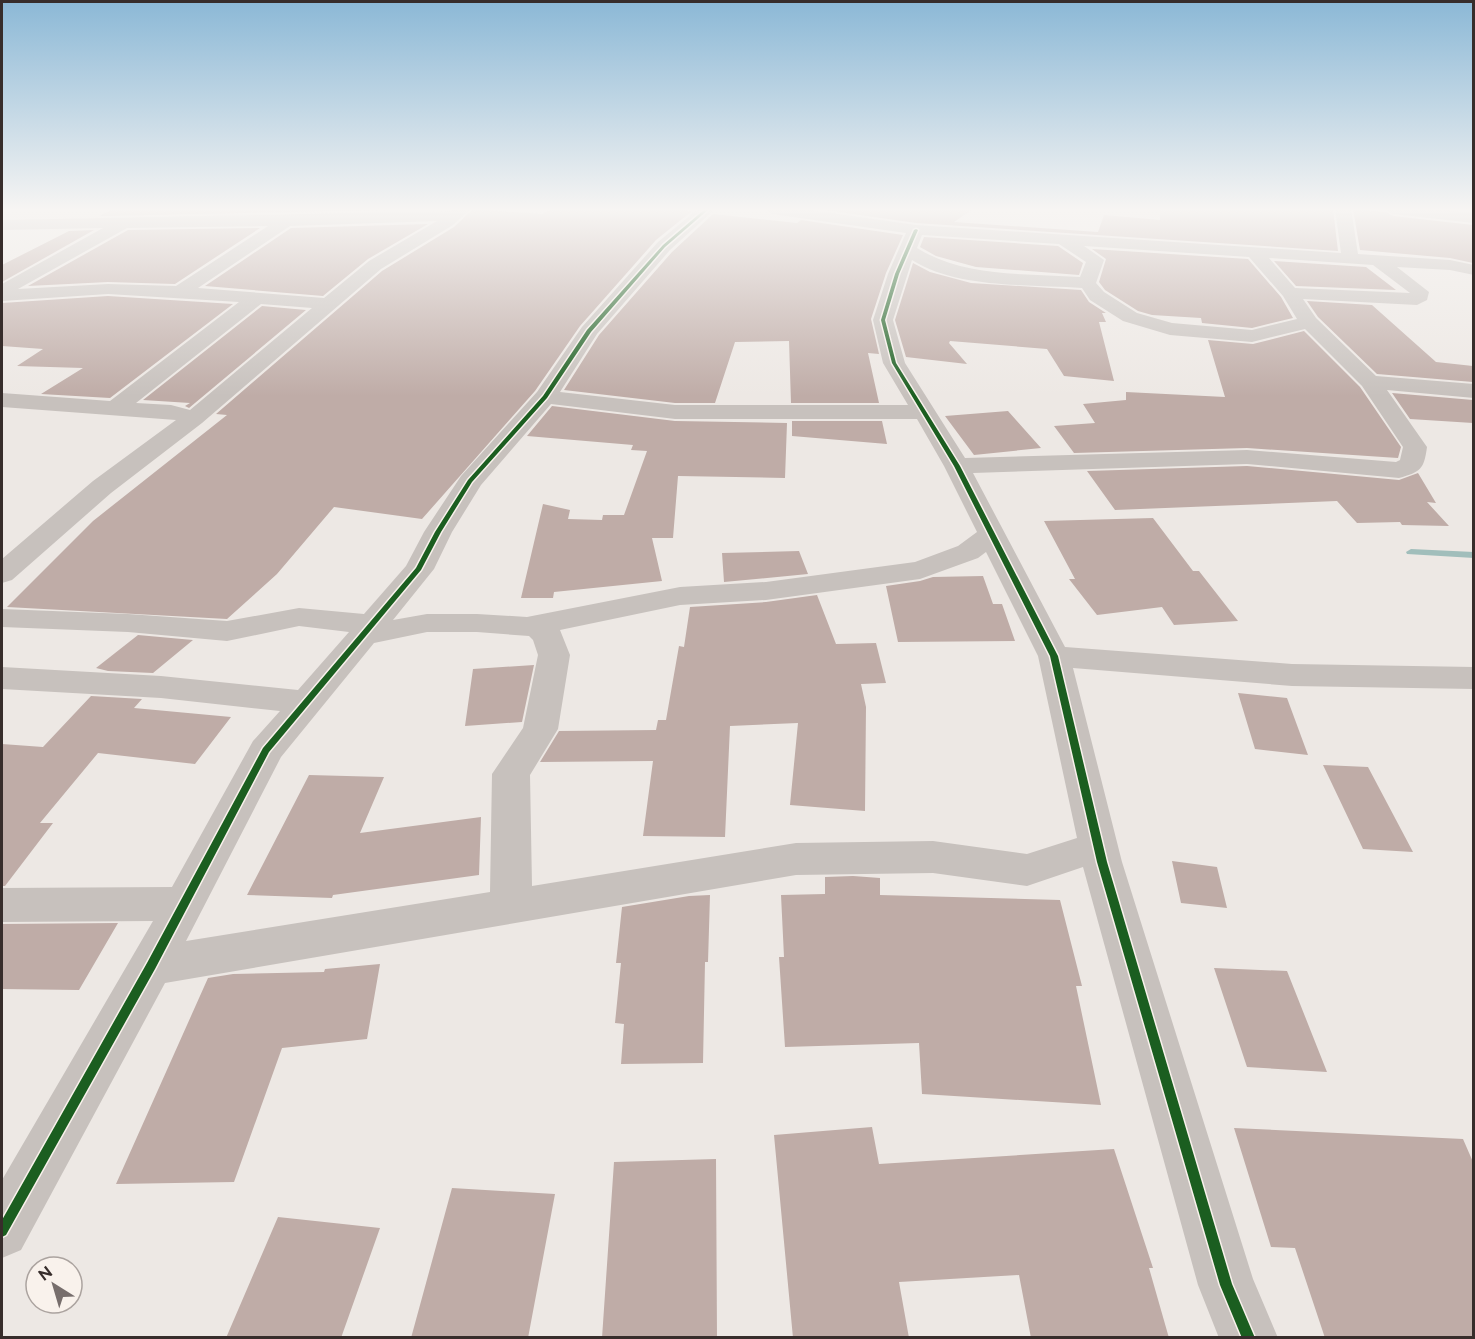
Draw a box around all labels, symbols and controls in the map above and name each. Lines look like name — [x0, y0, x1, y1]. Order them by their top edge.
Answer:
north arrow — [24, 1255, 84, 1315]
text: N — [35, 1262, 56, 1285]

